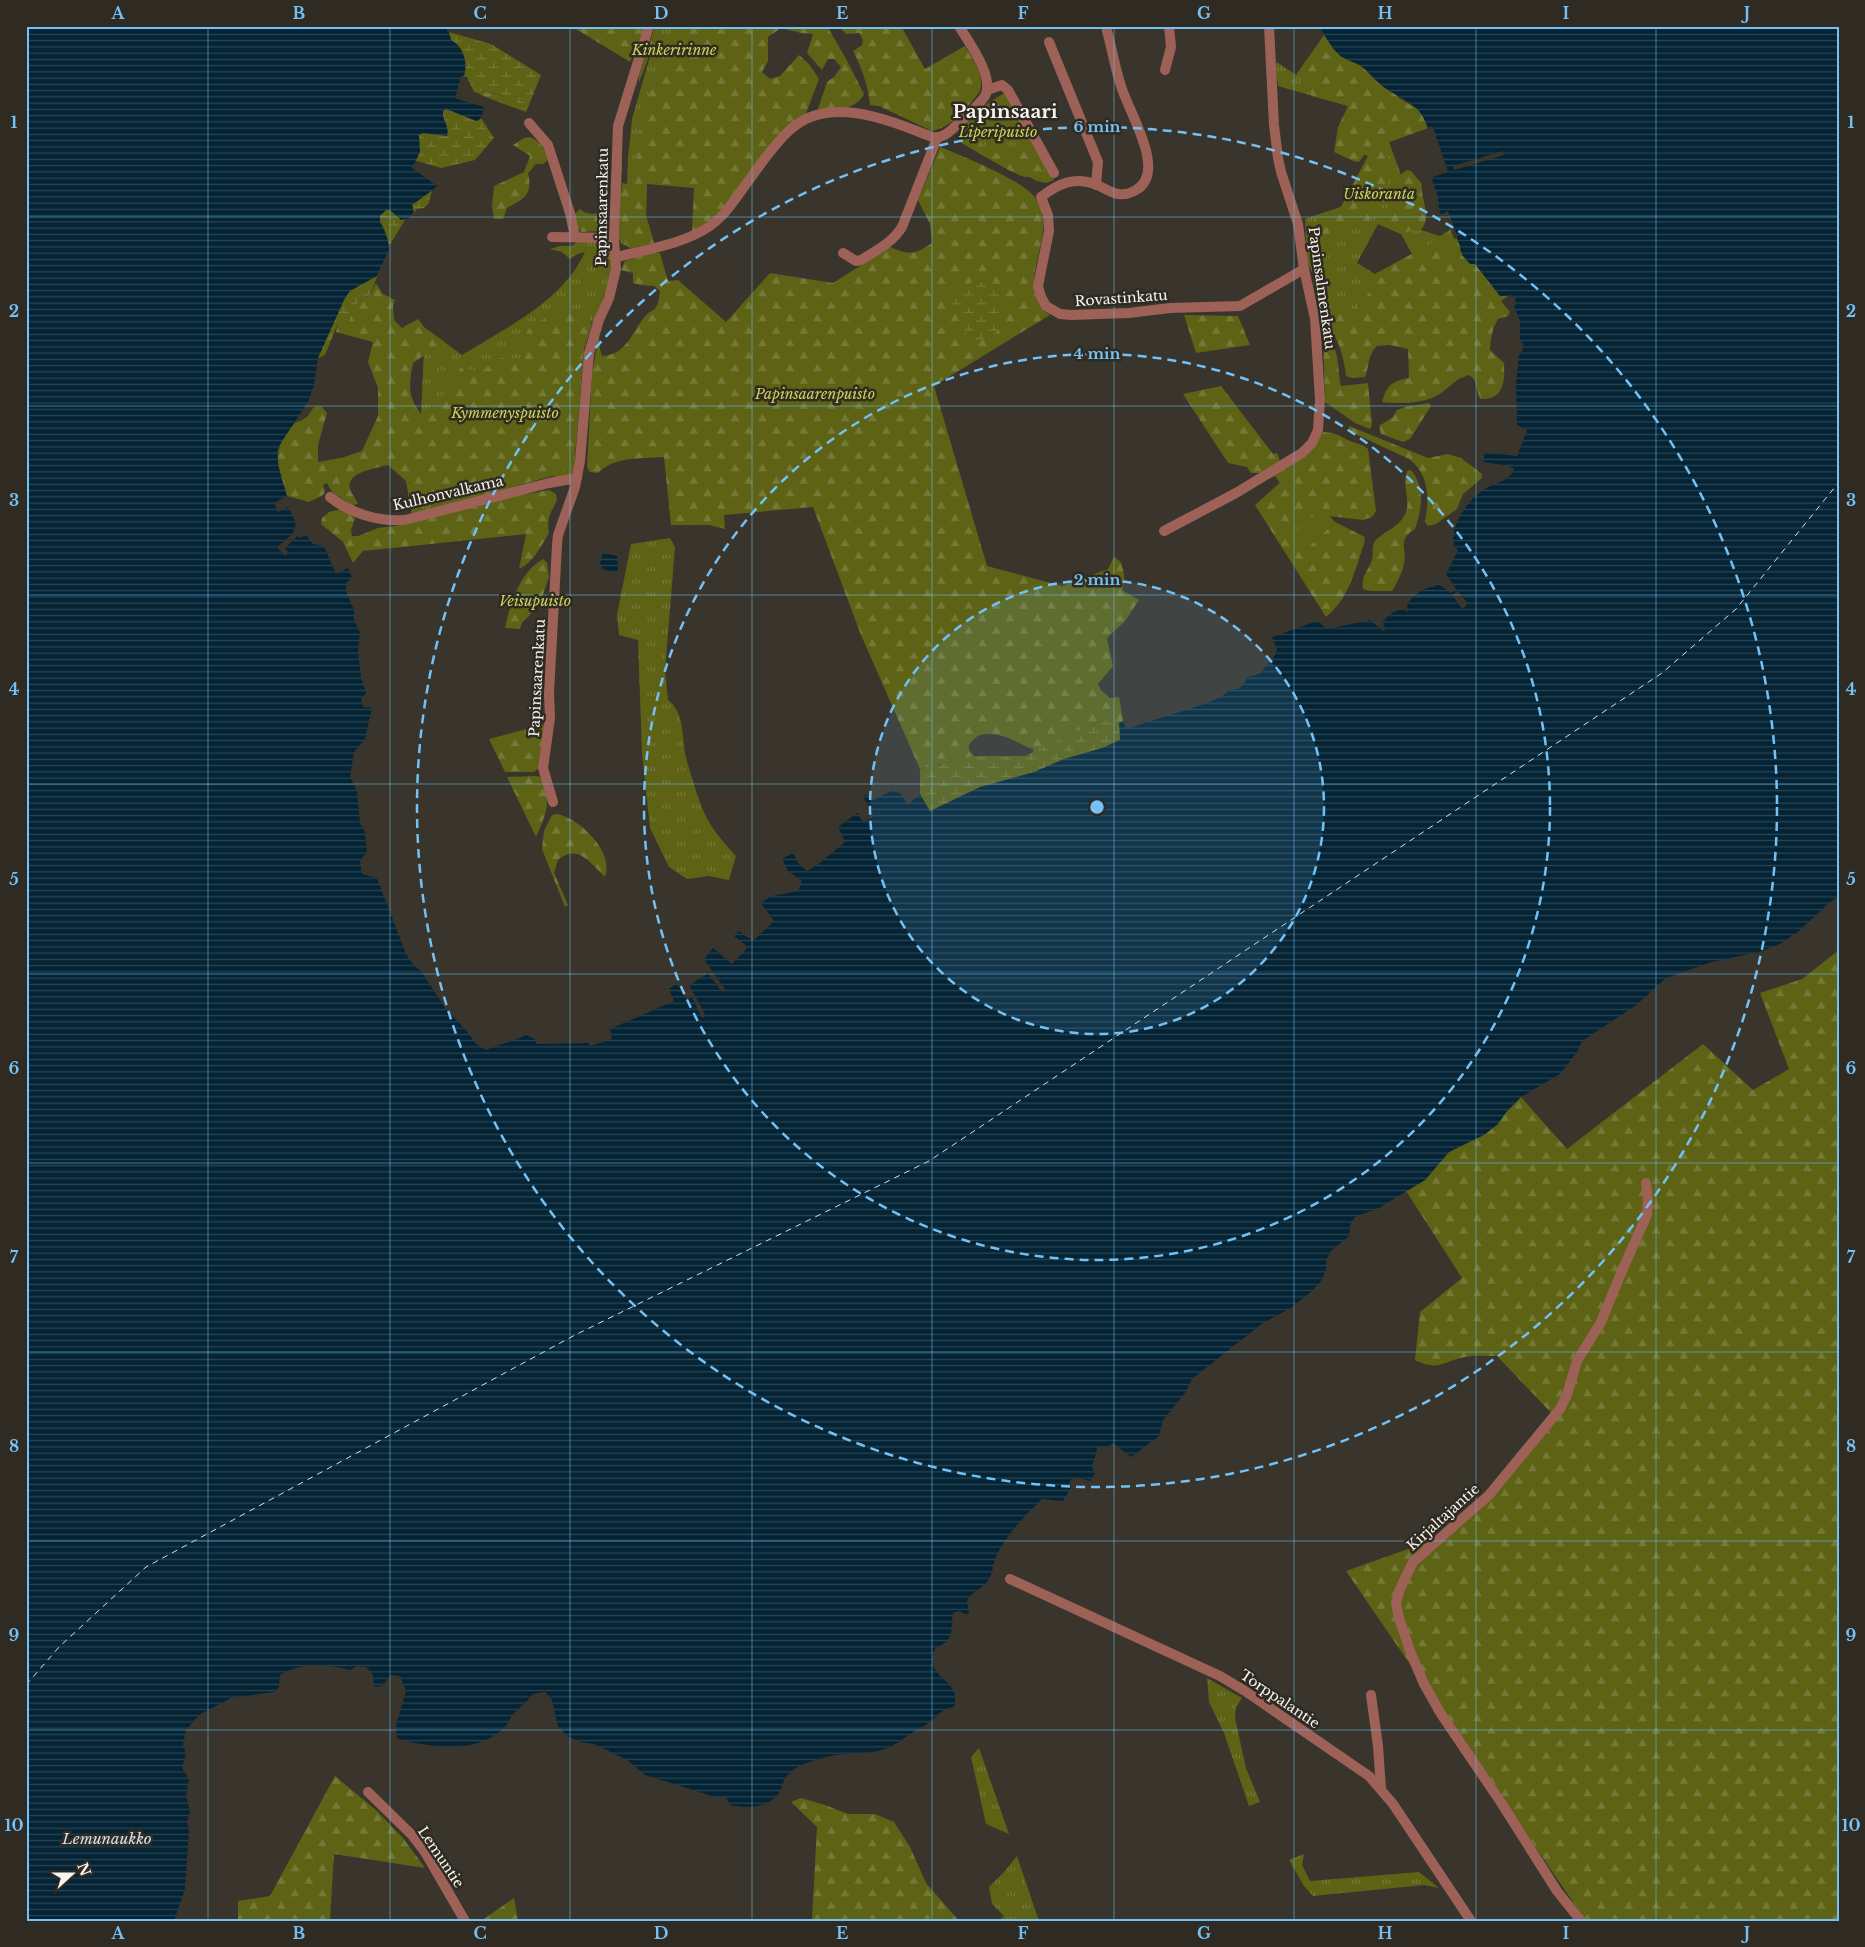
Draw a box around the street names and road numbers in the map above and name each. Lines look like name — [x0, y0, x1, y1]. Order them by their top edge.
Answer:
street label: Papinsaarenkatu — [592, 147, 612, 266]
street label: Papinsalmenkatu — [1304, 226, 1340, 351]
street label: Rovastinkatu — [1074, 286, 1169, 310]
street label: Kulhonvalkama — [391, 471, 505, 514]
street label: Papinsaarenkatu — [525, 618, 549, 738]
street label: Kirjaltajantie — [1403, 1480, 1483, 1554]
street label: Torppalantie — [1237, 1666, 1323, 1732]
street label: Lemuntie — [414, 1823, 468, 1891]

